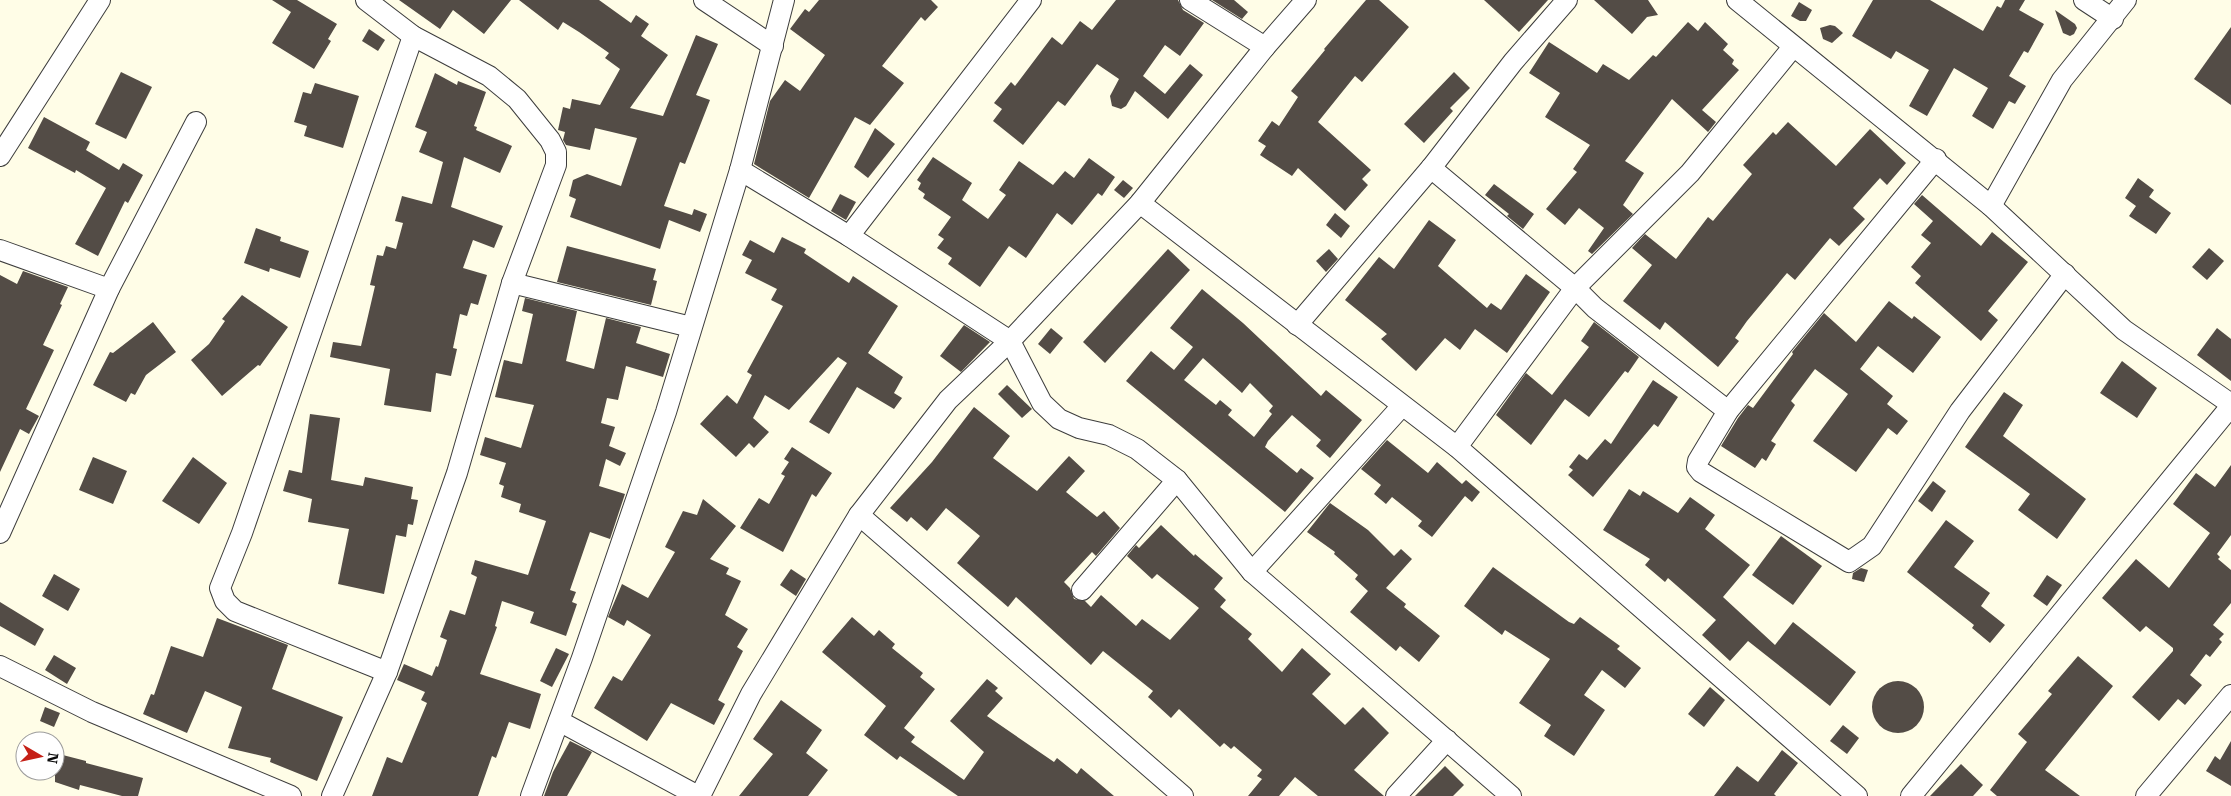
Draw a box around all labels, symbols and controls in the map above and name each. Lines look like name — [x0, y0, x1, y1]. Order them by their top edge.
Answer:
north arrow — [15, 731, 65, 781]
text: N — [44, 751, 62, 765]

